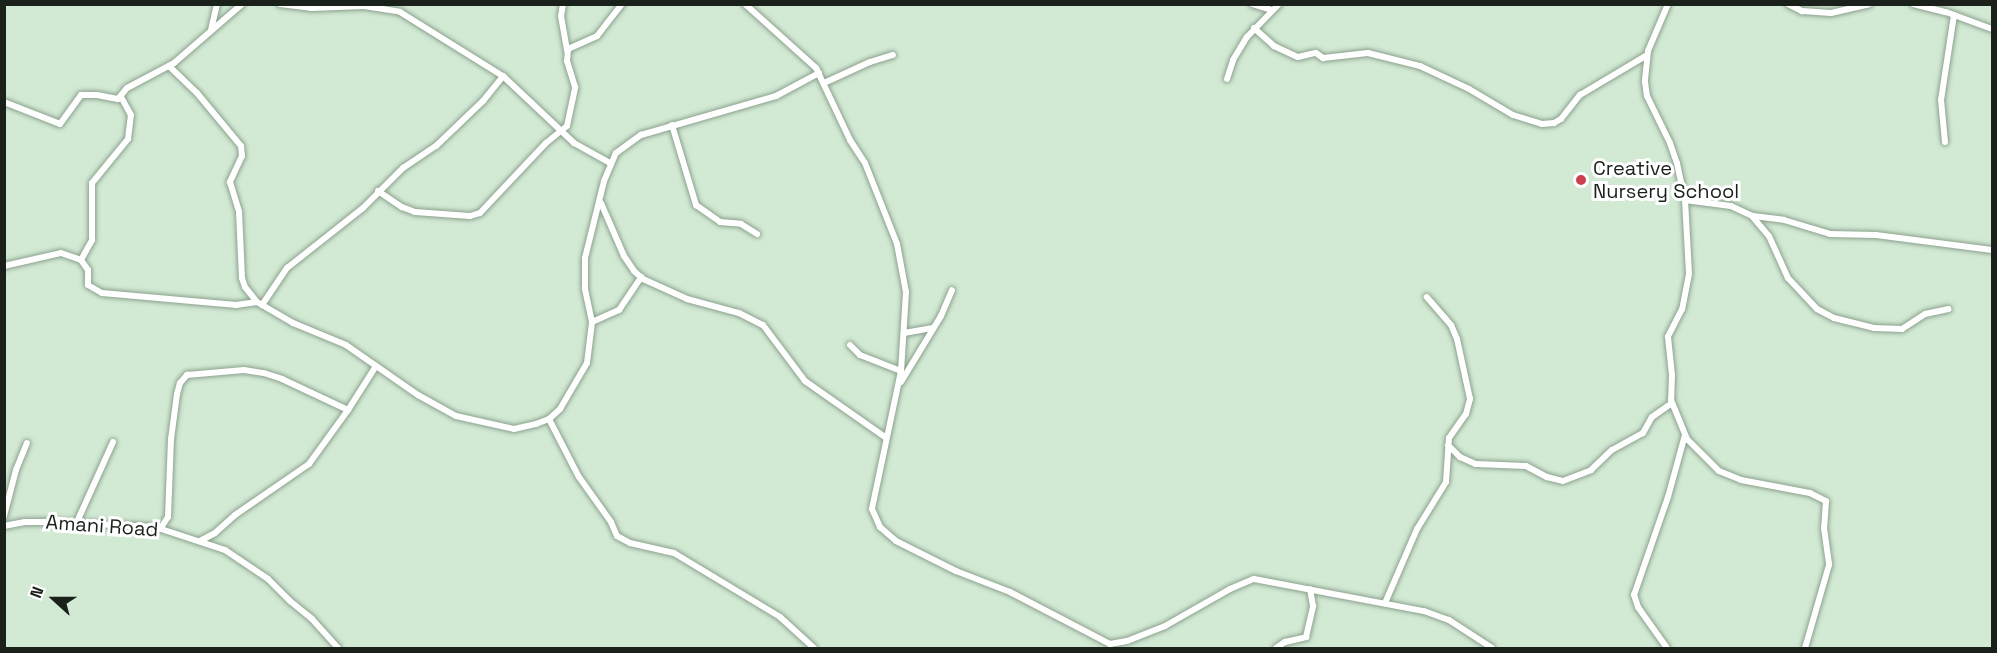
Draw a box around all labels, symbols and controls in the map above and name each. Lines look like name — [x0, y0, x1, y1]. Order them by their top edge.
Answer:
place label: Creative Nursery School — [1593, 156, 1739, 203]
marker: Creative Nursery School — [1574, 173, 1588, 187]
street label: Amani Road — [45, 510, 159, 542]
north arrow — [24, 569, 84, 629]
text: N — [25, 584, 48, 601]

